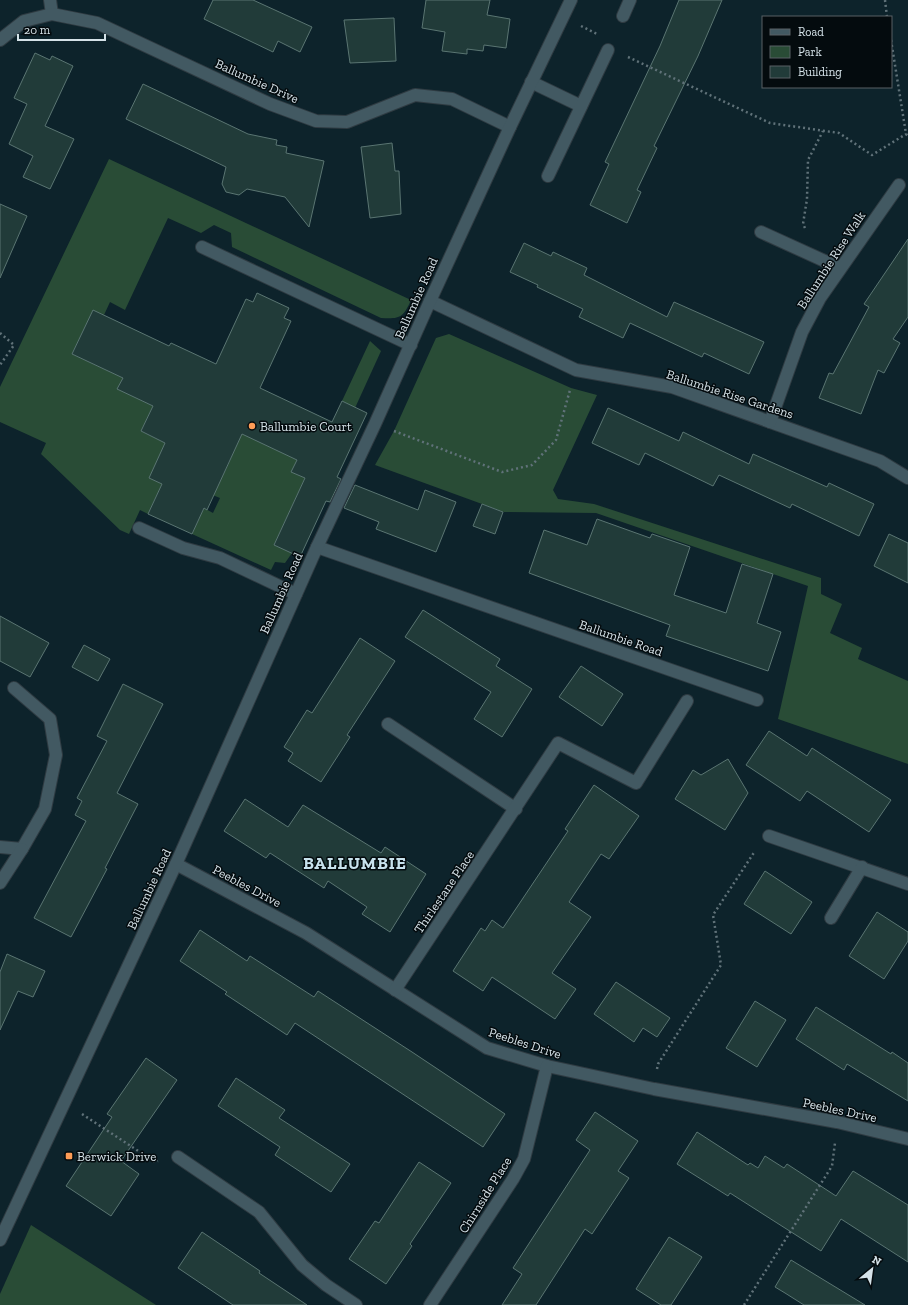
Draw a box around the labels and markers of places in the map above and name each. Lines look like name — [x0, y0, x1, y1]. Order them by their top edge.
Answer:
place label: Ballumbie Court — [260, 419, 352, 434]
marker: Ballumbie Court — [247, 421, 257, 431]
place label: Berwick Drive — [77, 1149, 156, 1164]
marker: Berwick Drive — [64, 1151, 74, 1161]

